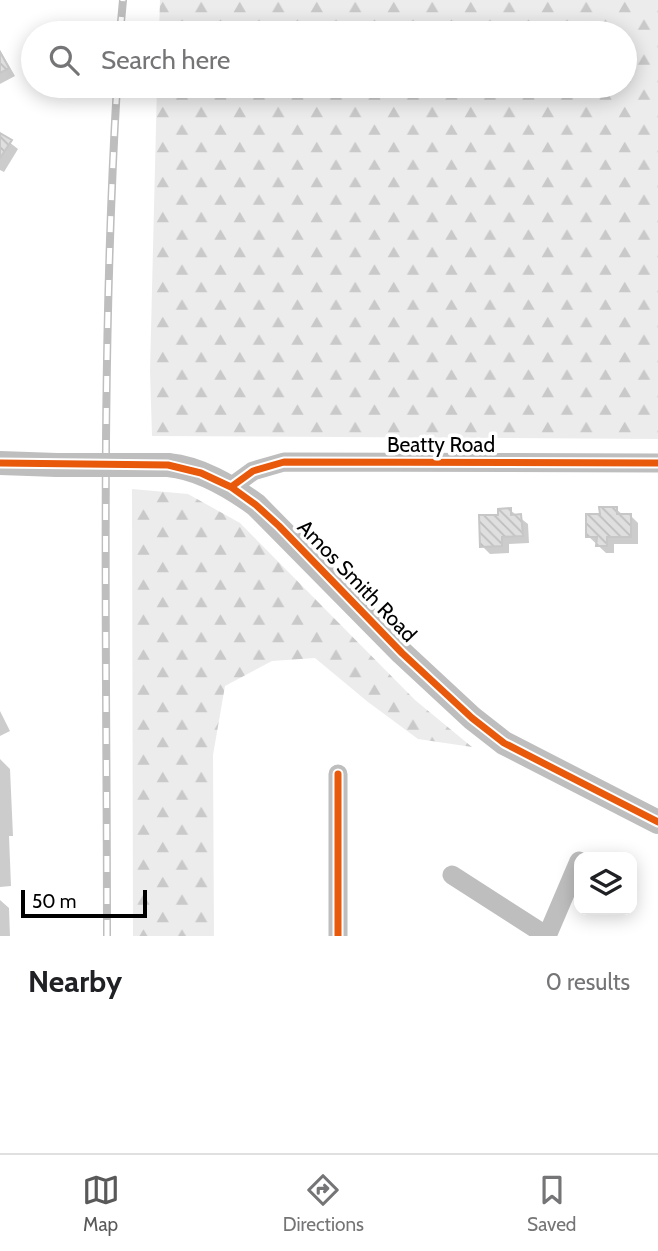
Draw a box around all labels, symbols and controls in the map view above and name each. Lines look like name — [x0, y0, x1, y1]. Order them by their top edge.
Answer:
search box — [21, 21, 637, 98]
icon: search — [45, 41, 83, 79]
text: Search here — [101, 44, 230, 76]
street label: Beatty Road — [387, 432, 495, 457]
street label: Amos Smith Road — [293, 514, 422, 647]
map controls — [574, 852, 637, 915]
button: layers — [574, 852, 637, 915]
scale bar — [21, 887, 147, 919]
text: 50 m — [32, 890, 76, 913]
text: Nearby — [28, 963, 122, 1000]
text: 0 results — [546, 968, 630, 996]
tab: Map — [82, 1171, 120, 1236]
tab: Directions — [283, 1171, 364, 1236]
tab: Saved — [527, 1171, 576, 1236]

